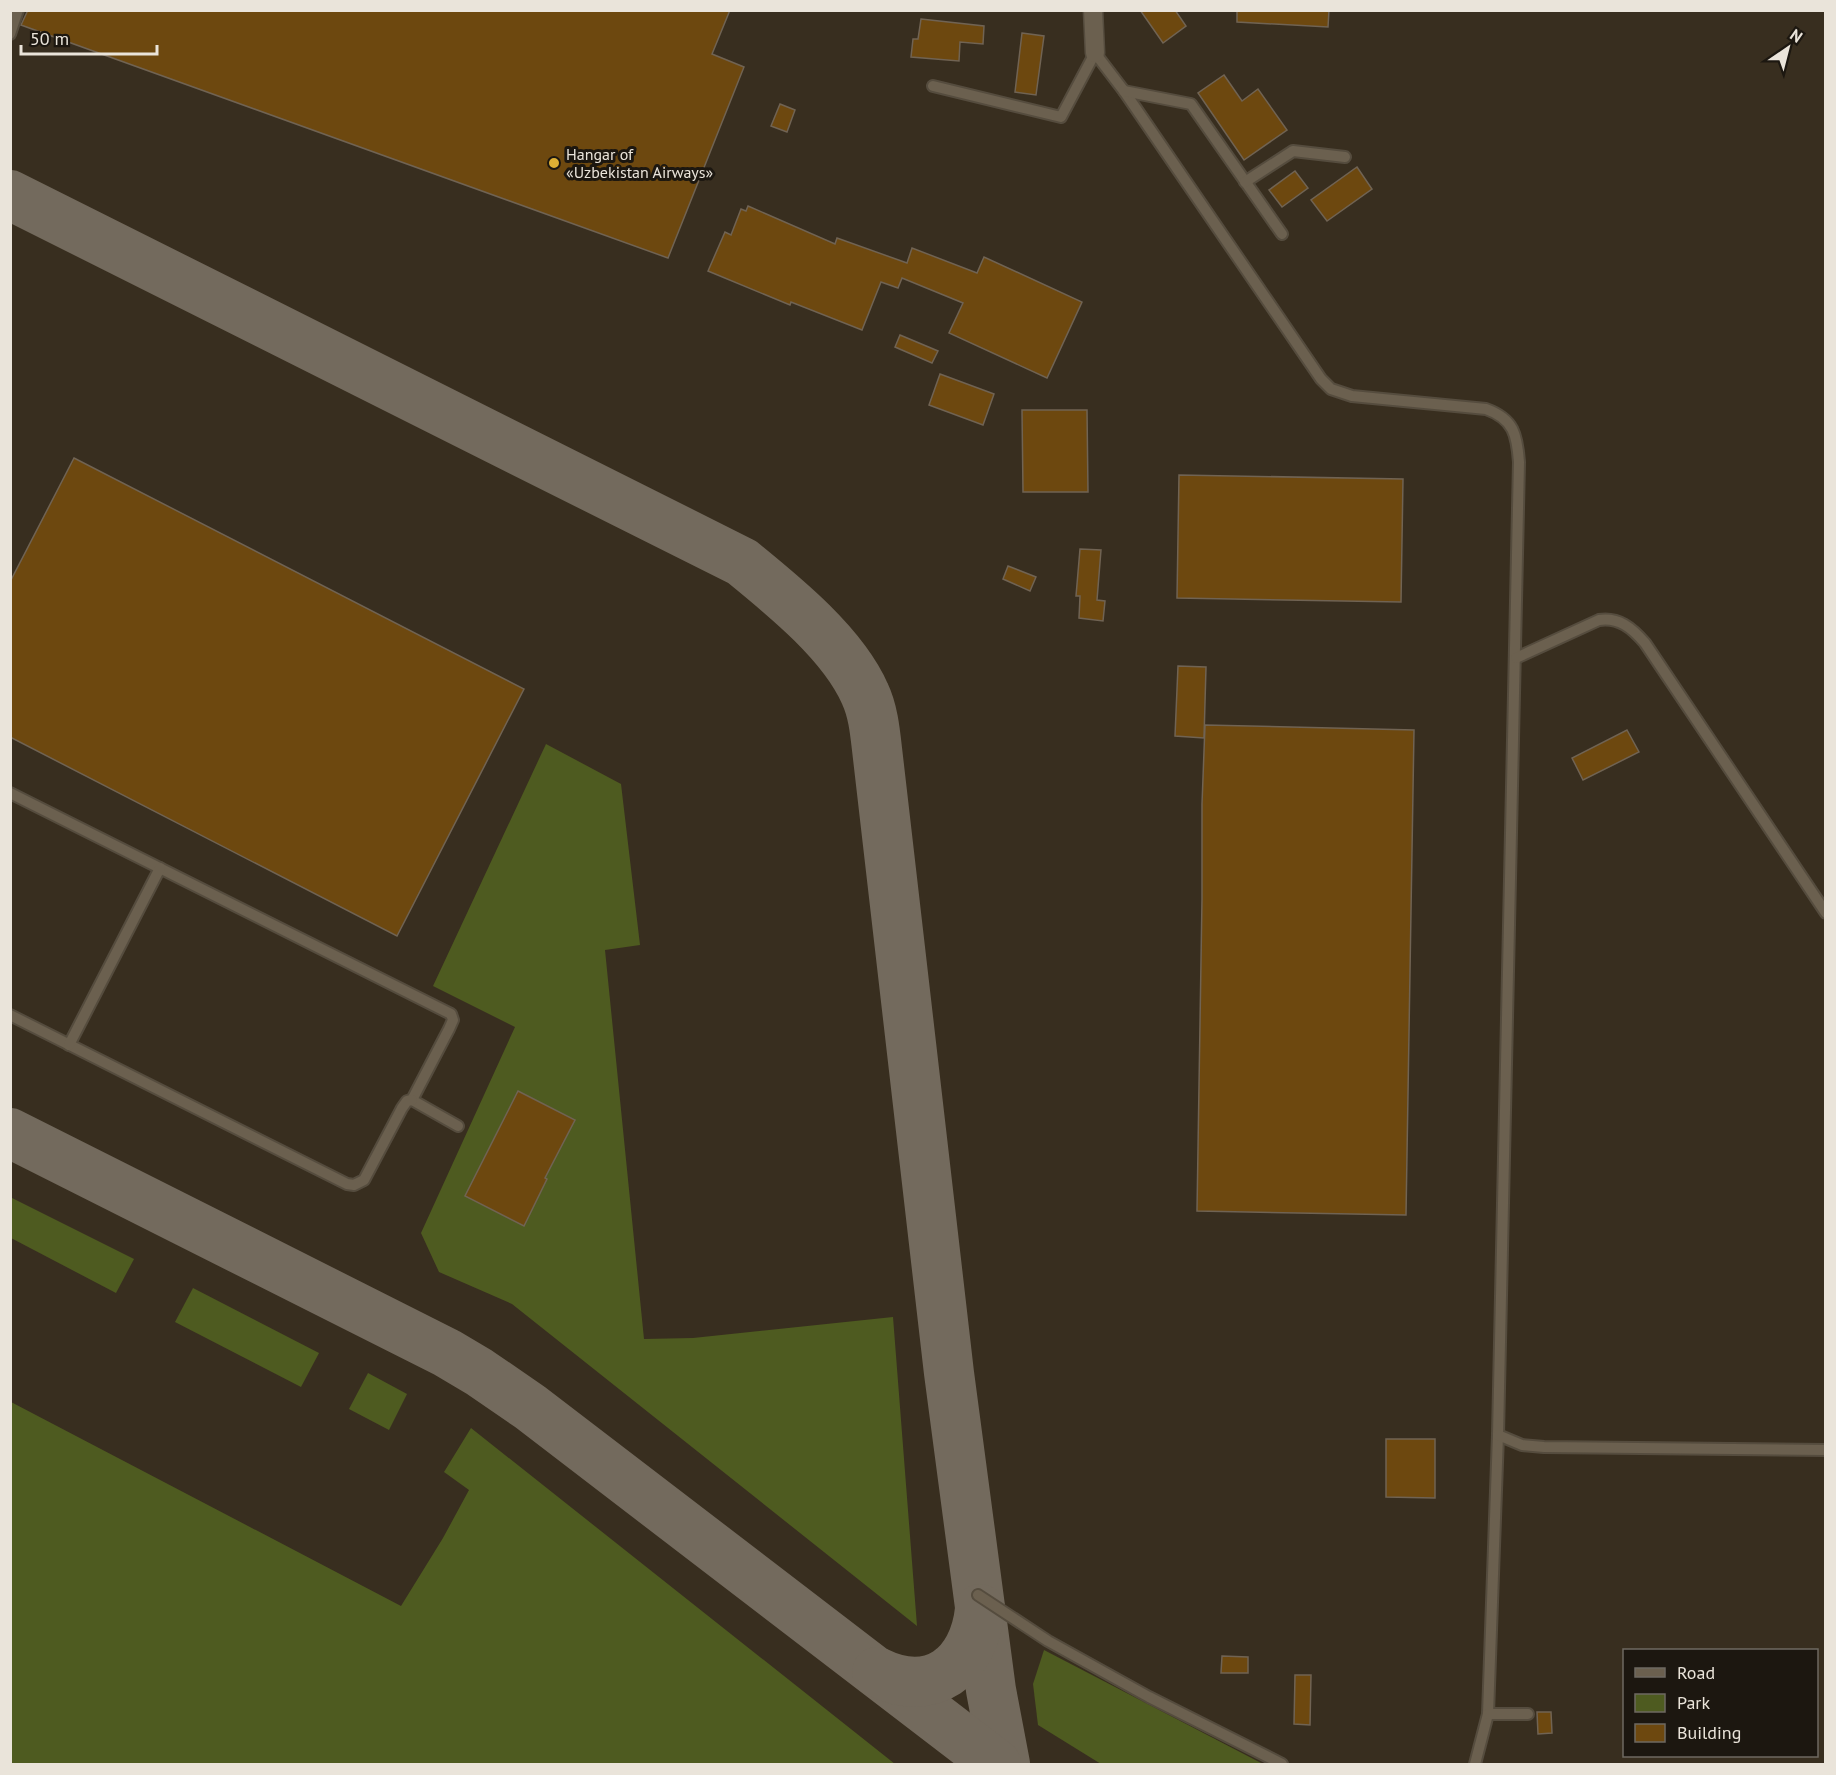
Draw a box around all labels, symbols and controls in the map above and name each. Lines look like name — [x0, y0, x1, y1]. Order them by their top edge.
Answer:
scale bar — [21, 18, 158, 56]
north arrow — [1758, 18, 1818, 78]
text: N — [1787, 25, 1807, 47]
text: 50 m — [30, 27, 69, 50]
place label: Hangar of «Uzbekistan Airways» — [566, 144, 714, 182]
marker: Hangar of «Uzbekistan Airways» — [547, 156, 561, 170]
legend — [1623, 1649, 1818, 1757]
text: Road — [1677, 1661, 1715, 1684]
text: Park — [1677, 1691, 1710, 1714]
text: Building — [1677, 1721, 1741, 1744]

